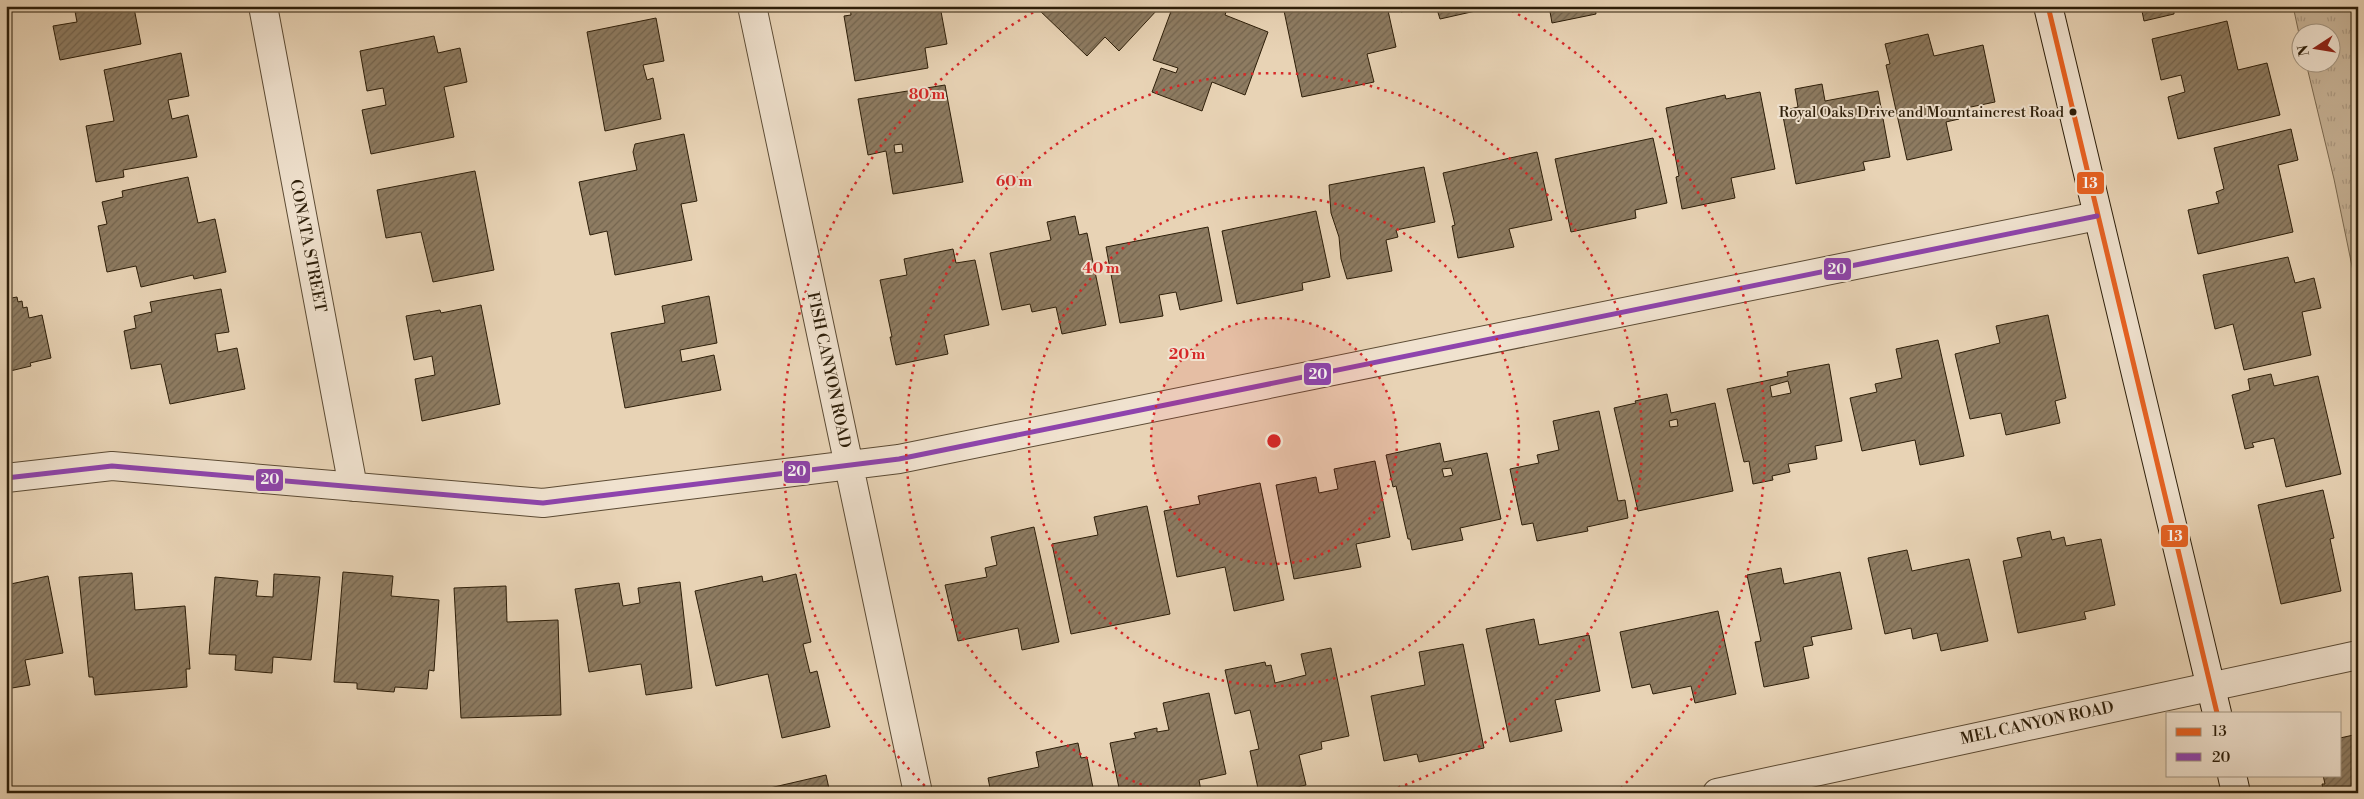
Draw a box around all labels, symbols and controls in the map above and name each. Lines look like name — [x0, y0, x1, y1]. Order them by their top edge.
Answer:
north arrow — [2292, 22, 2342, 72]
text: N — [2294, 43, 2314, 58]
text: 80 m — [909, 85, 946, 104]
place label: Royal Oaks Drive and Mountaincrest Road — [1779, 103, 2064, 122]
marker: Royal Oaks Drive and Mountaincrest Road — [2068, 107, 2078, 117]
line badge: 13 — [2076, 171, 2105, 195]
text: 60 m — [996, 172, 1033, 191]
text: 13 — [2082, 175, 2098, 193]
street label: CONATA STREET — [285, 178, 331, 314]
line badge: 20 — [1823, 257, 1852, 281]
text: 40 m — [1082, 259, 1120, 278]
text: 20 — [1828, 261, 1846, 279]
street label: FISH CANYON ROAD — [803, 290, 855, 450]
text: 20 m — [1169, 345, 1206, 364]
line badge: 20 — [1303, 362, 1332, 386]
text: 20 — [1309, 366, 1327, 384]
centre of rings — [1265, 432, 1283, 450]
line badge: 20 — [783, 460, 811, 484]
text: 20 — [788, 463, 806, 481]
line badge: 20 — [255, 468, 284, 492]
text: 20 — [261, 471, 279, 489]
line badge: 13 — [2160, 524, 2189, 548]
text: 13 — [2167, 528, 2183, 546]
street label: MEL CANYON ROAD — [1958, 697, 2116, 749]
legend — [2166, 712, 2342, 776]
text: 13 — [2212, 722, 2227, 741]
text: 20 — [2212, 748, 2231, 767]

